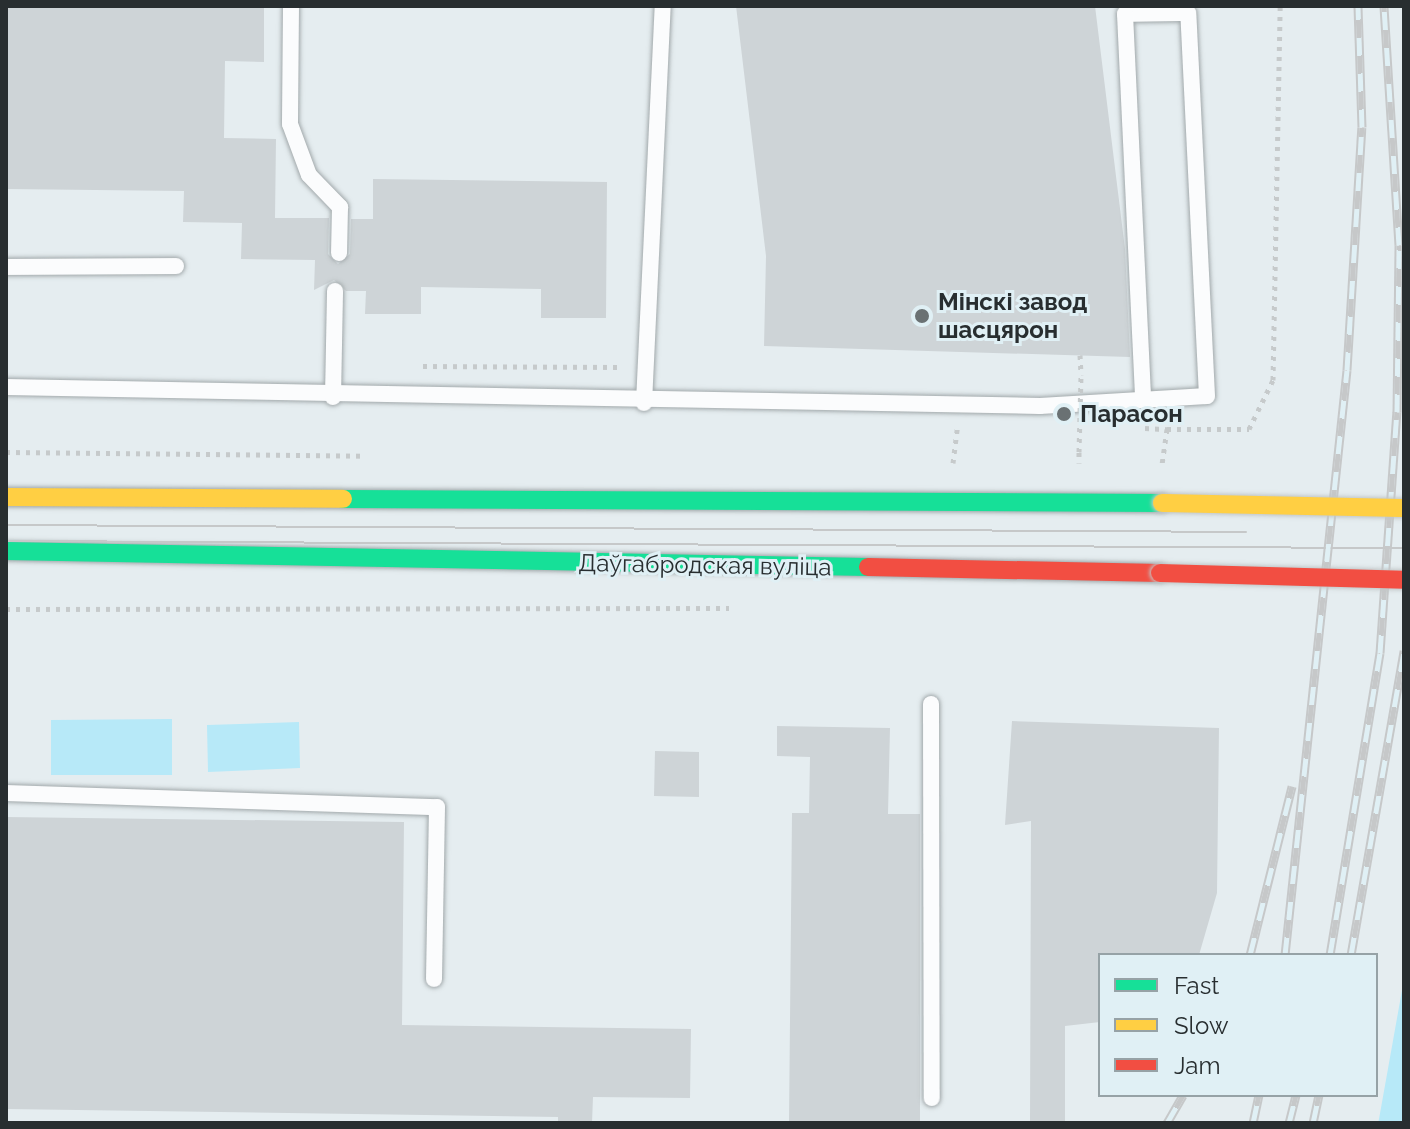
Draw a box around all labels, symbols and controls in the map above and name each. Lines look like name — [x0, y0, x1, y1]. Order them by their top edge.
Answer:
place label: Мінскі завод шасцярон — [938, 288, 1087, 344]
marker: Мінскі завод шасцярон — [913, 307, 931, 325]
place label: Парасон — [1080, 400, 1183, 428]
marker: Парасон — [1055, 405, 1073, 423]
street label: Даўгабродская вуліца — [578, 548, 832, 582]
legend — [1098, 953, 1378, 1097]
text: Fast — [1174, 971, 1219, 1000]
text: Slow — [1174, 1011, 1228, 1040]
text: Jam — [1174, 1051, 1220, 1080]

